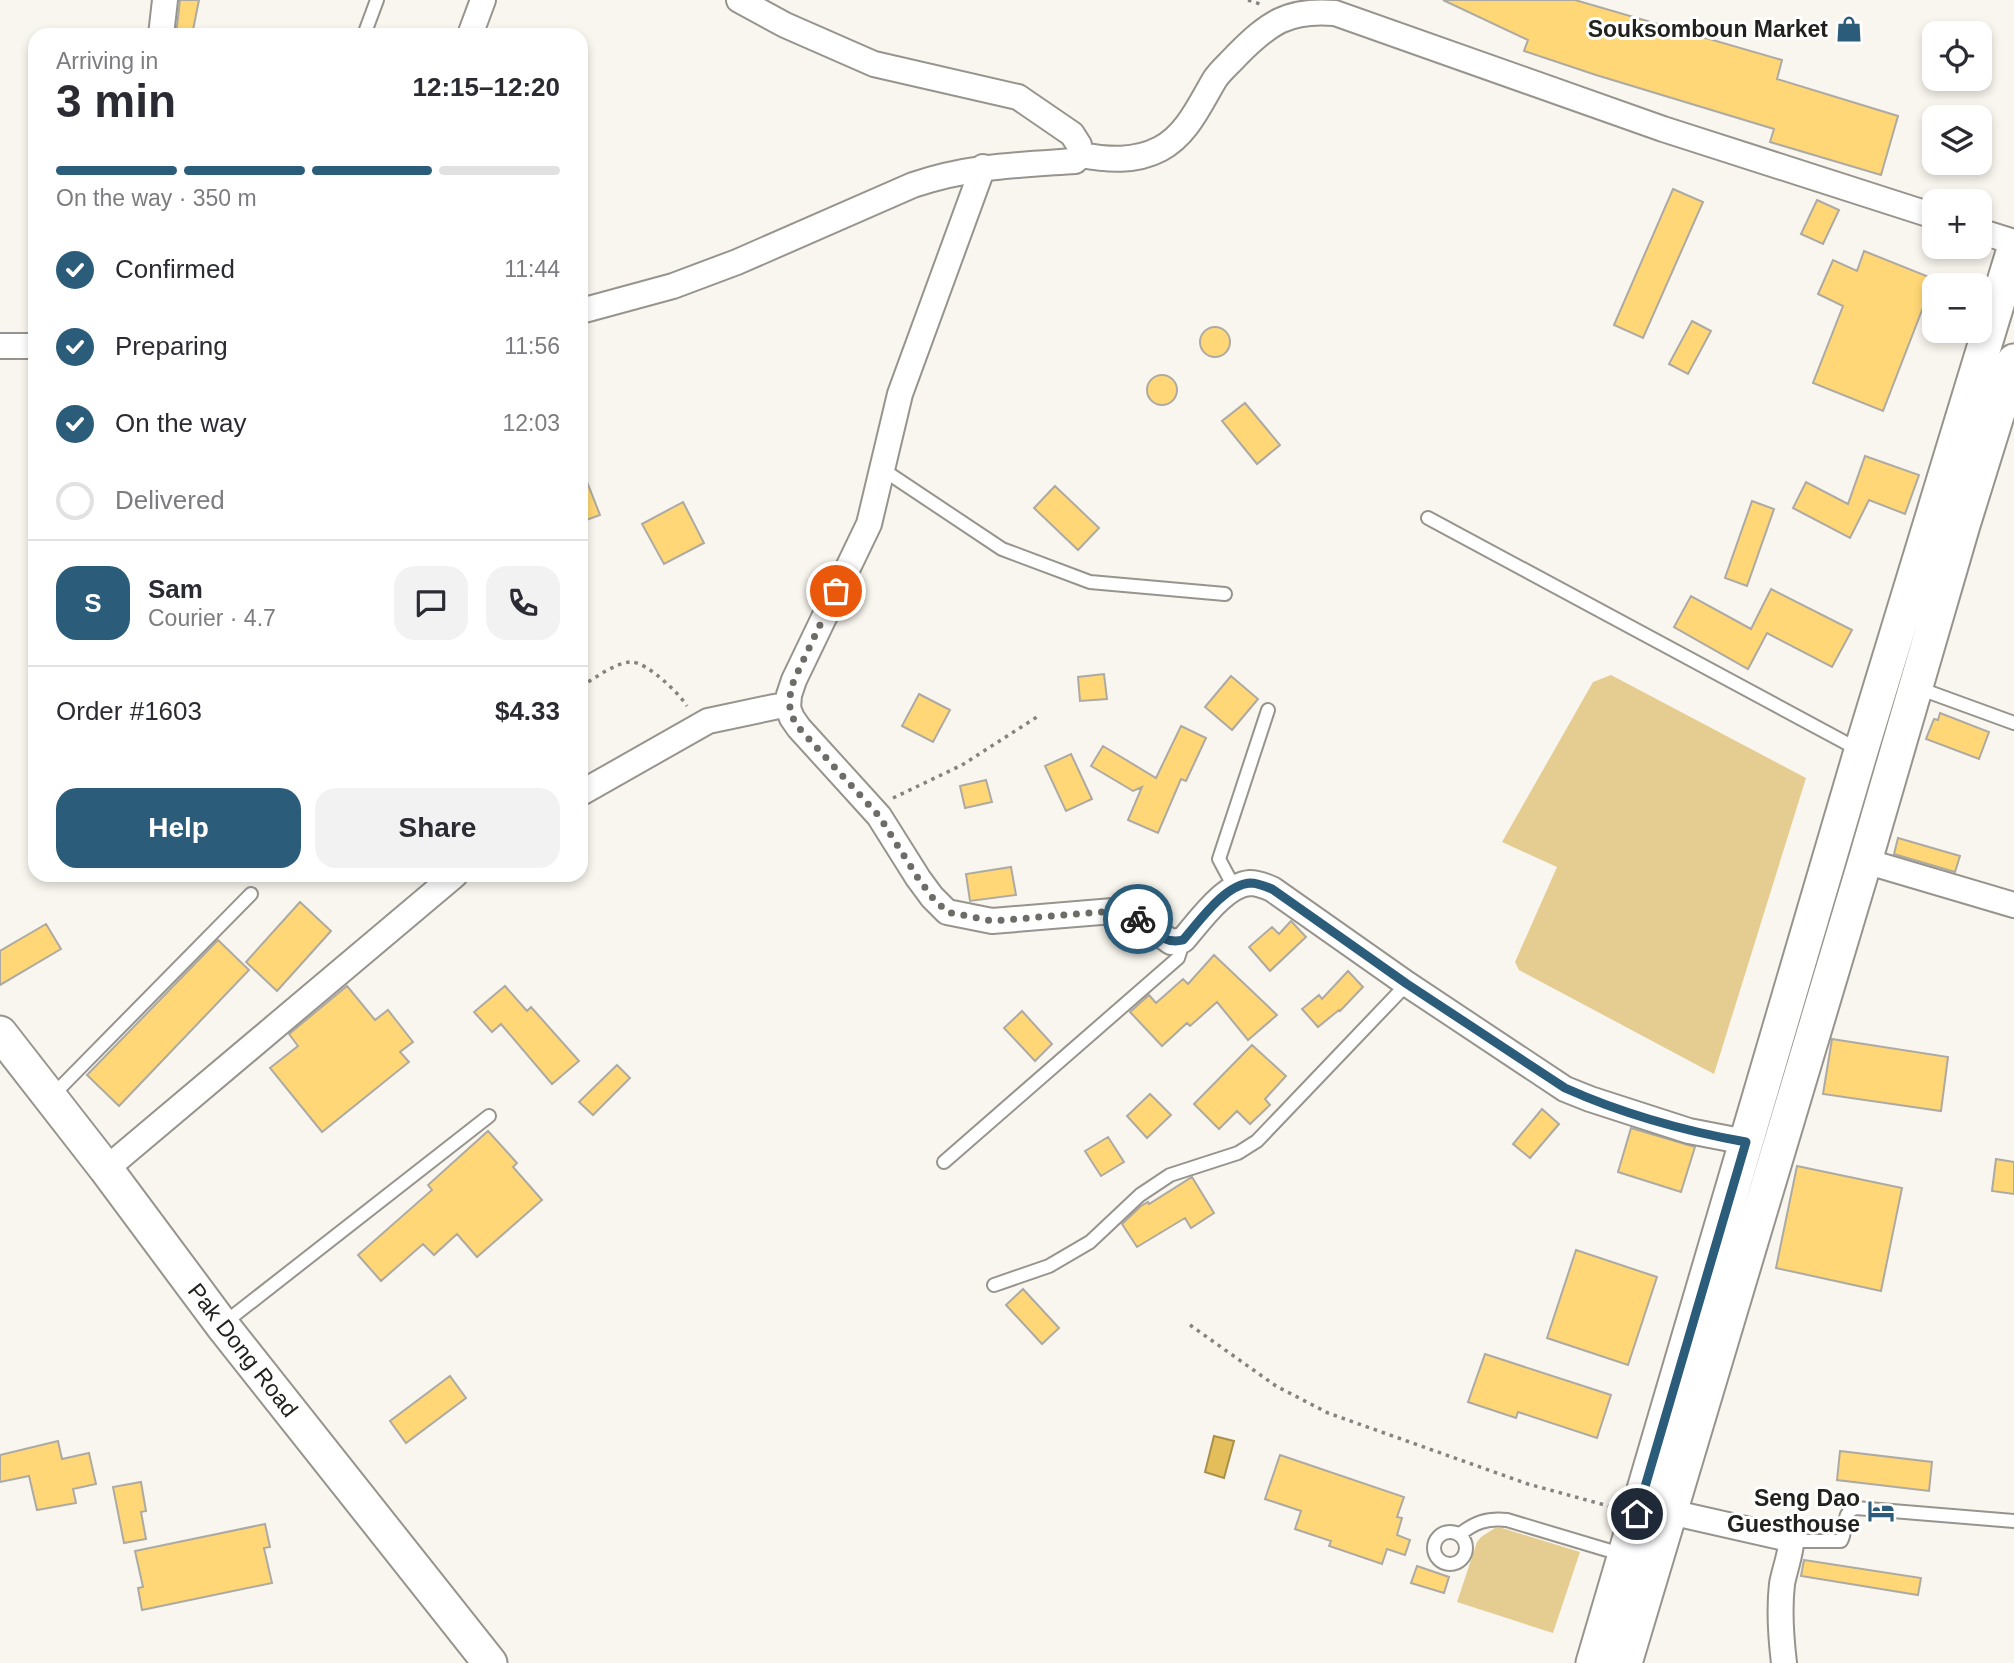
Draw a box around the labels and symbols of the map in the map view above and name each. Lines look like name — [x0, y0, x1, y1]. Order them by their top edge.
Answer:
shop icon: Souksomboun Market — [1834, 14, 1864, 44]
place label: Souksomboun Market — [1588, 16, 1828, 42]
pin — [806, 561, 866, 621]
courier — [1103, 884, 1173, 954]
street label: Pak Dong Road — [183, 1278, 303, 1422]
pin — [1607, 1484, 1667, 1544]
place label: Seng Dao Guesthouse — [1727, 1485, 1860, 1537]
hotel icon: Seng Dao Guesthouse — [1866, 1496, 1896, 1526]

